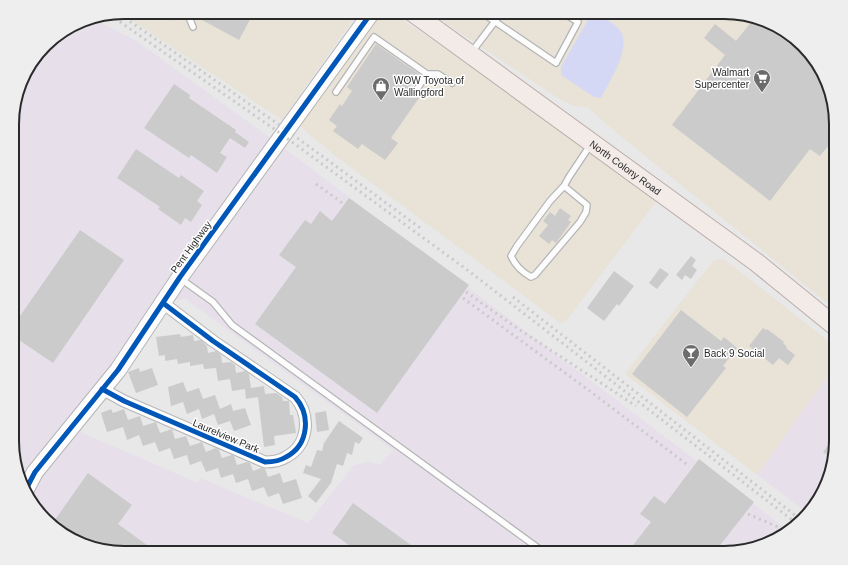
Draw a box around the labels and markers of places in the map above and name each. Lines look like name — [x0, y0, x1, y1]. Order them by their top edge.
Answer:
place label: Walmart Supercenter — [695, 67, 750, 90]
supermarket icon: Walmart Supercenter — [752, 68, 772, 93]
place label: WOW Toyota of Wallingford — [394, 75, 464, 98]
shop icon: WOW Toyota of Wallingford — [371, 76, 391, 101]
bar icon: Back 9 Social — [681, 343, 701, 368]
place label: Back 9 Social — [704, 348, 765, 359]

